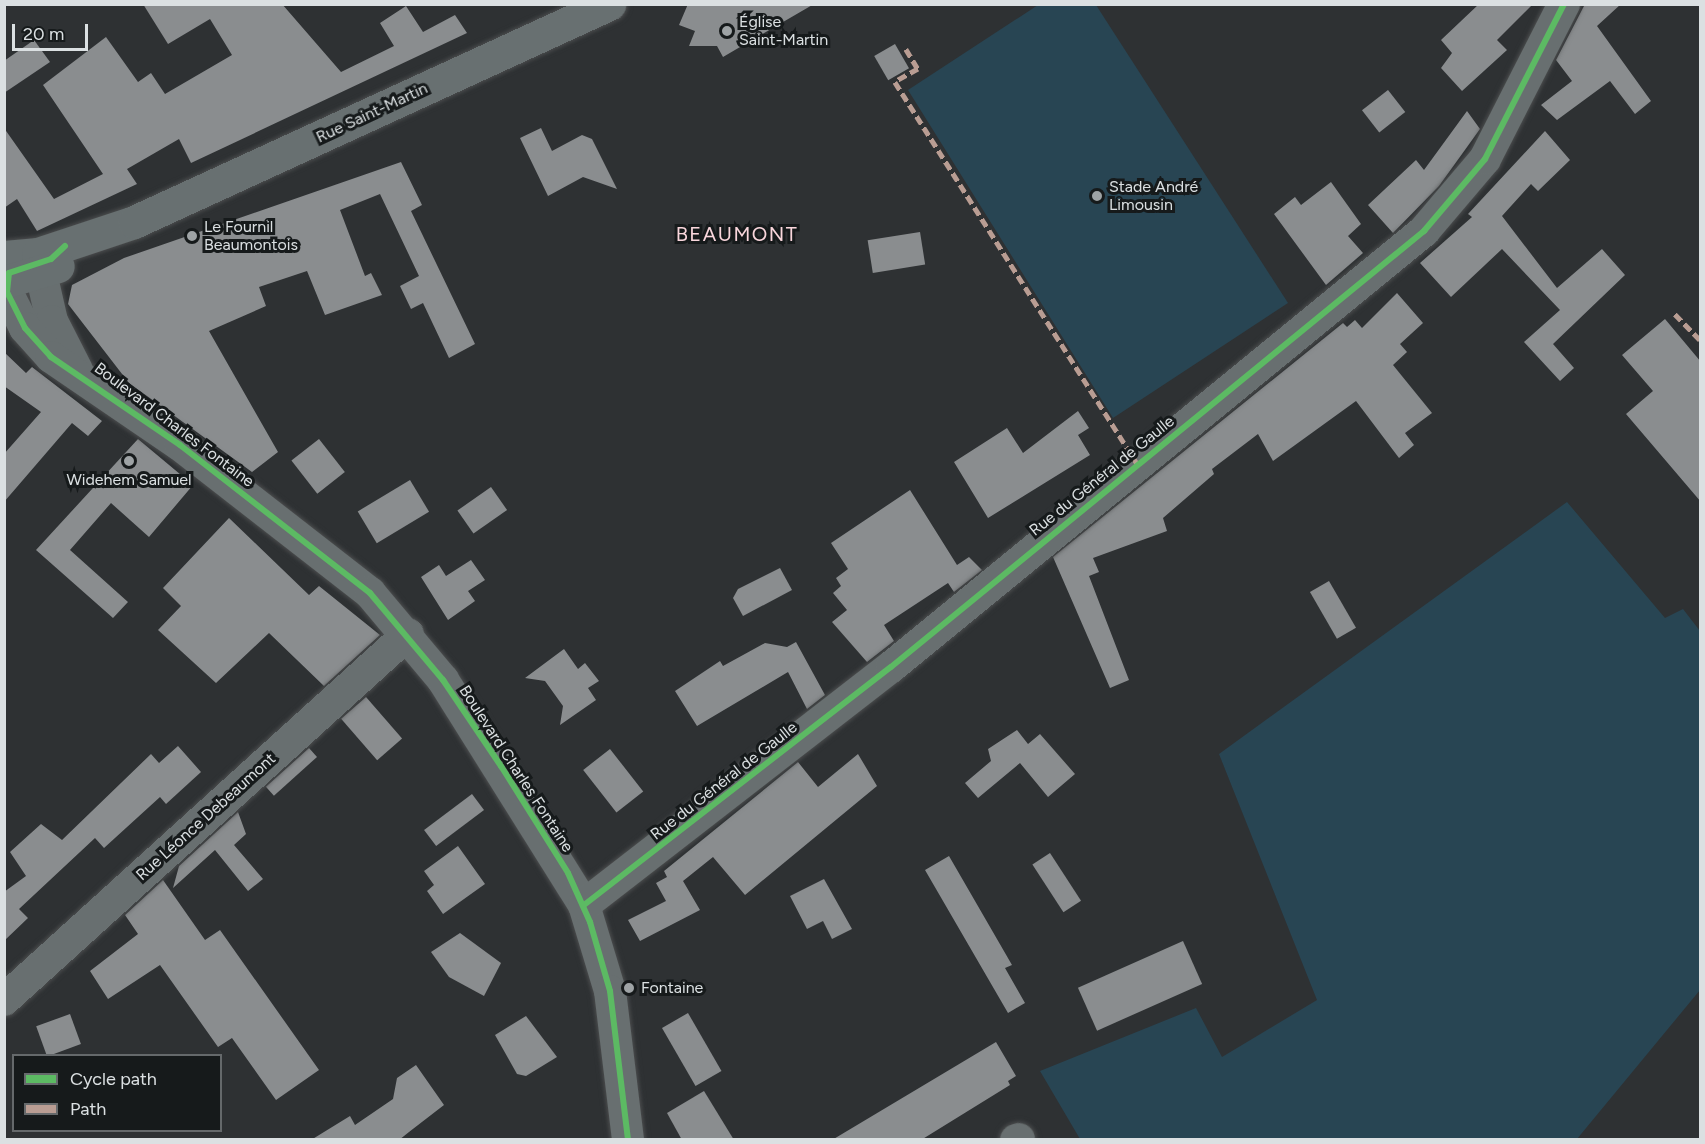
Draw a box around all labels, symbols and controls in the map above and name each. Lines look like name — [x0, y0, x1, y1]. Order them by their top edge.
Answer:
scale bar — [15, 12, 92, 50]
place label: Église Saint-Martin — [739, 12, 828, 50]
text: 20 m — [23, 23, 64, 45]
marker: Église Saint-Martin — [720, 24, 734, 38]
street label: Rue Saint-Martin — [313, 79, 431, 147]
place label: Stade André Limousin — [1109, 177, 1198, 215]
marker: Stade André Limousin — [1090, 189, 1104, 203]
place label: Le Fournil Beaumontois — [204, 217, 298, 255]
district label: BEAUMONT — [676, 222, 798, 246]
marker: Le Fournil Beaumontois — [185, 229, 199, 243]
street label: Boulevard Charles Fontaine — [90, 359, 258, 491]
street label: Rue du Général de Gaulle — [1026, 412, 1178, 540]
marker: Widehem Samuel — [122, 454, 136, 468]
place label: Widehem Samuel — [66, 470, 192, 490]
street label: Boulevard Charles Fontaine — [455, 682, 577, 856]
street label: Rue du Général de Gaulle — [647, 718, 801, 844]
street label: Rue Léonce Debeaumont — [132, 749, 280, 885]
place label: Fontaine — [641, 978, 703, 998]
marker: Fontaine — [622, 981, 636, 995]
legend — [12, 1054, 222, 1132]
text: Cycle path — [70, 1068, 157, 1090]
text: Path — [70, 1098, 106, 1120]

